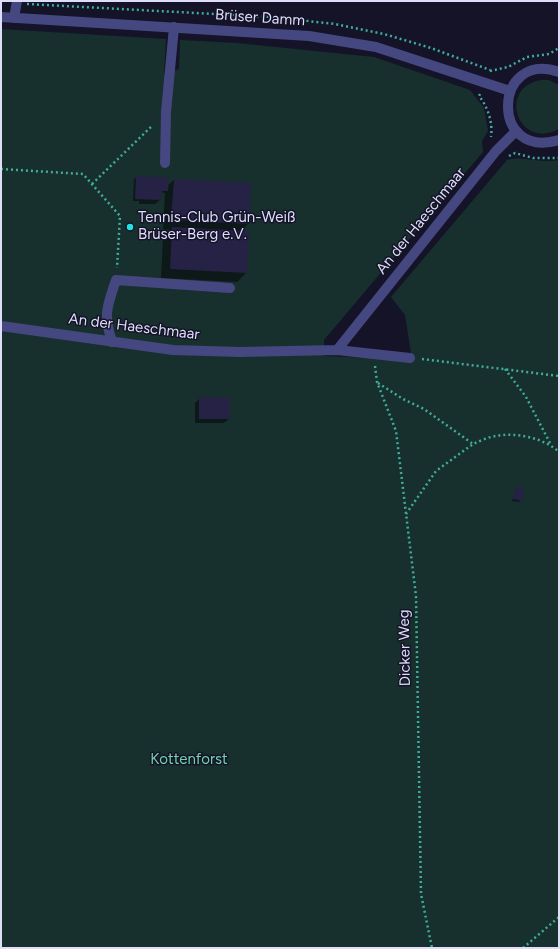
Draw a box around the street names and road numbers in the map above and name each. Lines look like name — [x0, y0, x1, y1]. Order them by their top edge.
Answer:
street label: Brüser Damm — [214, 6, 306, 30]
street label: An der Haeschmaar — [373, 164, 469, 278]
street label: An der Haeschmaar — [68, 310, 200, 344]
street label: Dicker Weg — [395, 609, 415, 687]

